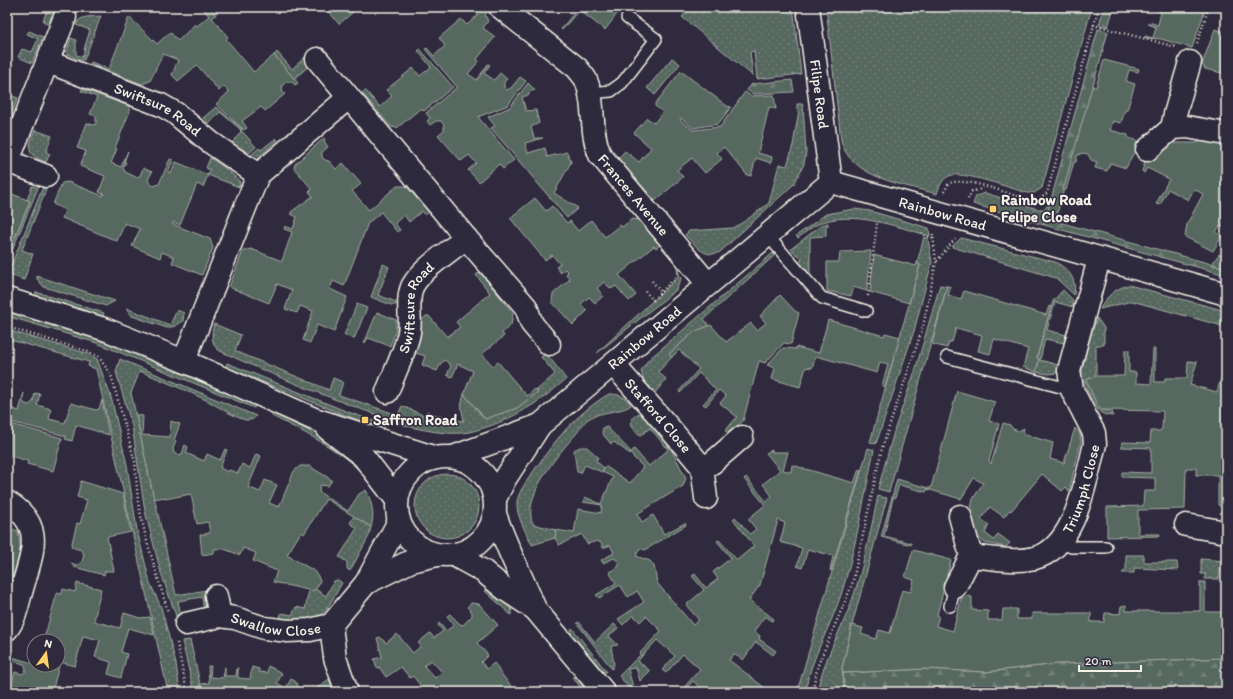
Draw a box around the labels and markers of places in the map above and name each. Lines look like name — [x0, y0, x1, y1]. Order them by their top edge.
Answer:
place label: Rainbow Road Felipe Close — [1001, 191, 1092, 227]
marker: Rainbow Road Felipe Close — [988, 204, 998, 214]
place label: Saffron Road — [373, 411, 459, 429]
marker: Saffron Road — [360, 415, 370, 425]

